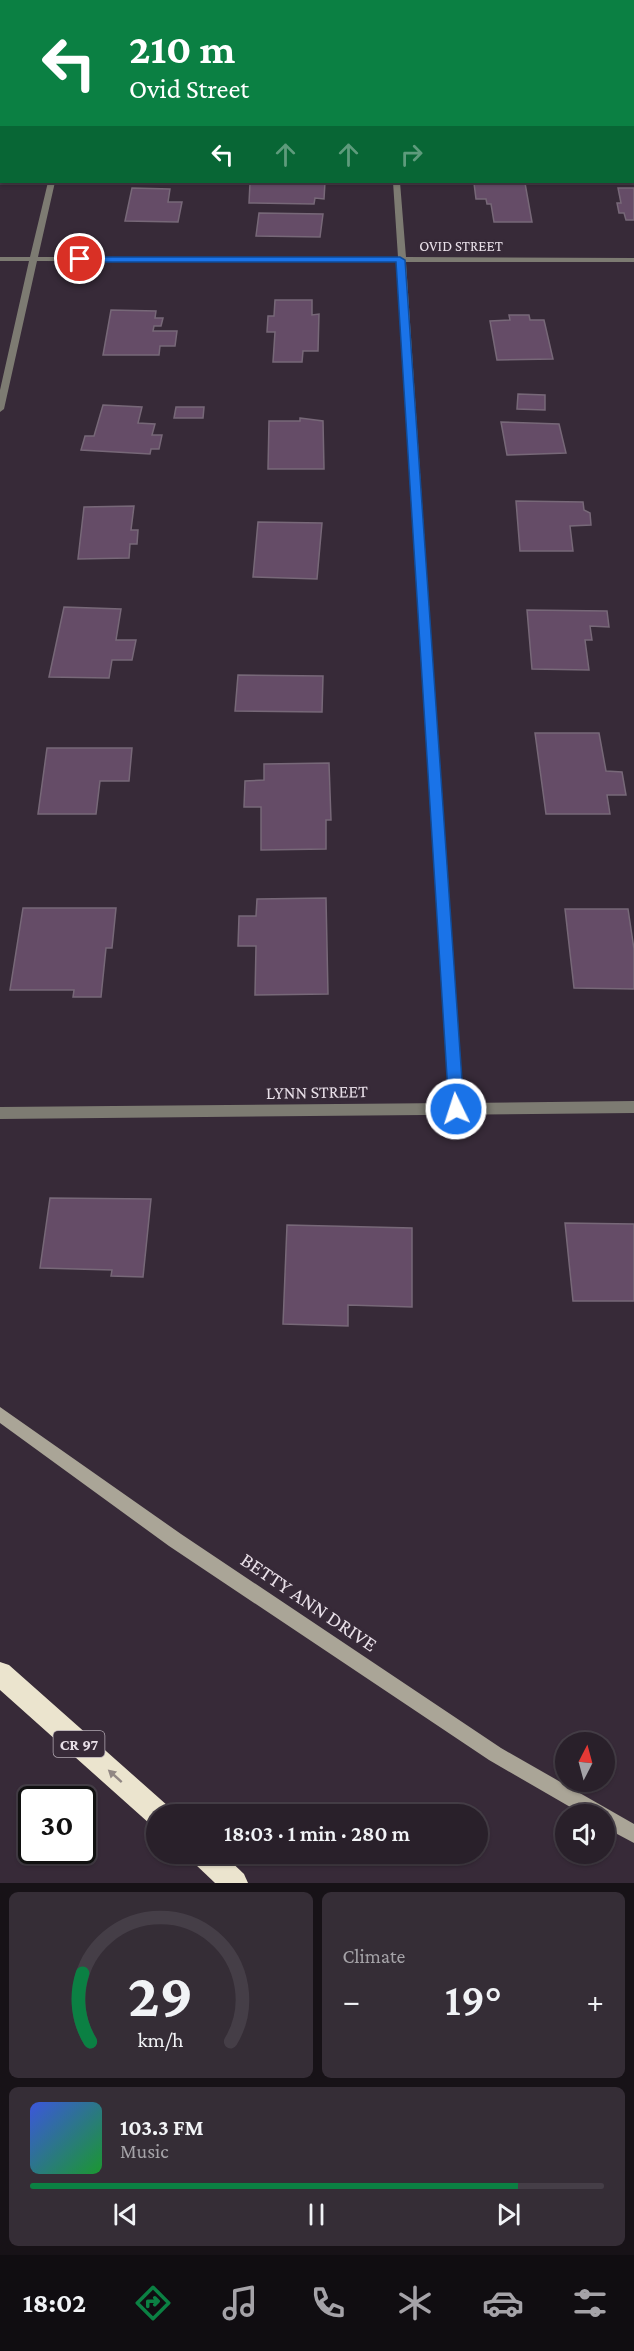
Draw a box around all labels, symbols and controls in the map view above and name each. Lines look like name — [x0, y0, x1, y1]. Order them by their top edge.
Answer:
icon: left — [30, 24, 108, 102]
text: 210 m — [129, 25, 235, 72]
text: Ovid Street — [129, 74, 249, 104]
icon: left — [206, 138, 239, 171]
icon: ahead — [269, 138, 302, 171]
icon: ahead — [332, 138, 365, 171]
icon: right — [395, 138, 428, 171]
pin — [54, 233, 105, 284]
street label: OVID STREET — [419, 238, 503, 254]
icon: arrive — [63, 242, 96, 275]
position arrow — [424, 1077, 488, 1141]
street label: LYNN STREET — [266, 1081, 368, 1103]
street label: BETTY ANN DRIVE — [236, 1547, 382, 1657]
road number: CR 97 — [54, 1731, 104, 1757]
north arrow — [555, 1732, 615, 1792]
map controls — [555, 1732, 615, 1864]
one-way arrow — [108, 1770, 123, 1783]
speed limit sign: 30 — [18, 1786, 96, 1864]
button: sound — [555, 1804, 615, 1864]
text: 18:03 · 1 min · 280 m — [224, 1821, 410, 1846]
text: Climate — [343, 1945, 405, 1967]
text: 29 — [128, 1960, 194, 2029]
text: 19° — [445, 1975, 502, 2025]
text: − — [343, 1982, 360, 2019]
text: + — [587, 1982, 604, 2019]
text: km/h — [138, 2028, 184, 2052]
text: 103.3 FM — [120, 2115, 204, 2140]
text: Music — [120, 2140, 169, 2162]
icon: previous — [109, 2198, 142, 2231]
icon: pause — [300, 2198, 333, 2231]
icon: next — [492, 2198, 525, 2231]
icon: directions — [132, 2282, 174, 2324]
icon: music — [219, 2282, 261, 2324]
icon: phone — [307, 2282, 349, 2324]
icon: climate — [394, 2282, 436, 2324]
icon: car — [482, 2282, 524, 2324]
icon: filters — [569, 2282, 611, 2324]
text: 18:02 — [23, 2288, 86, 2318]

